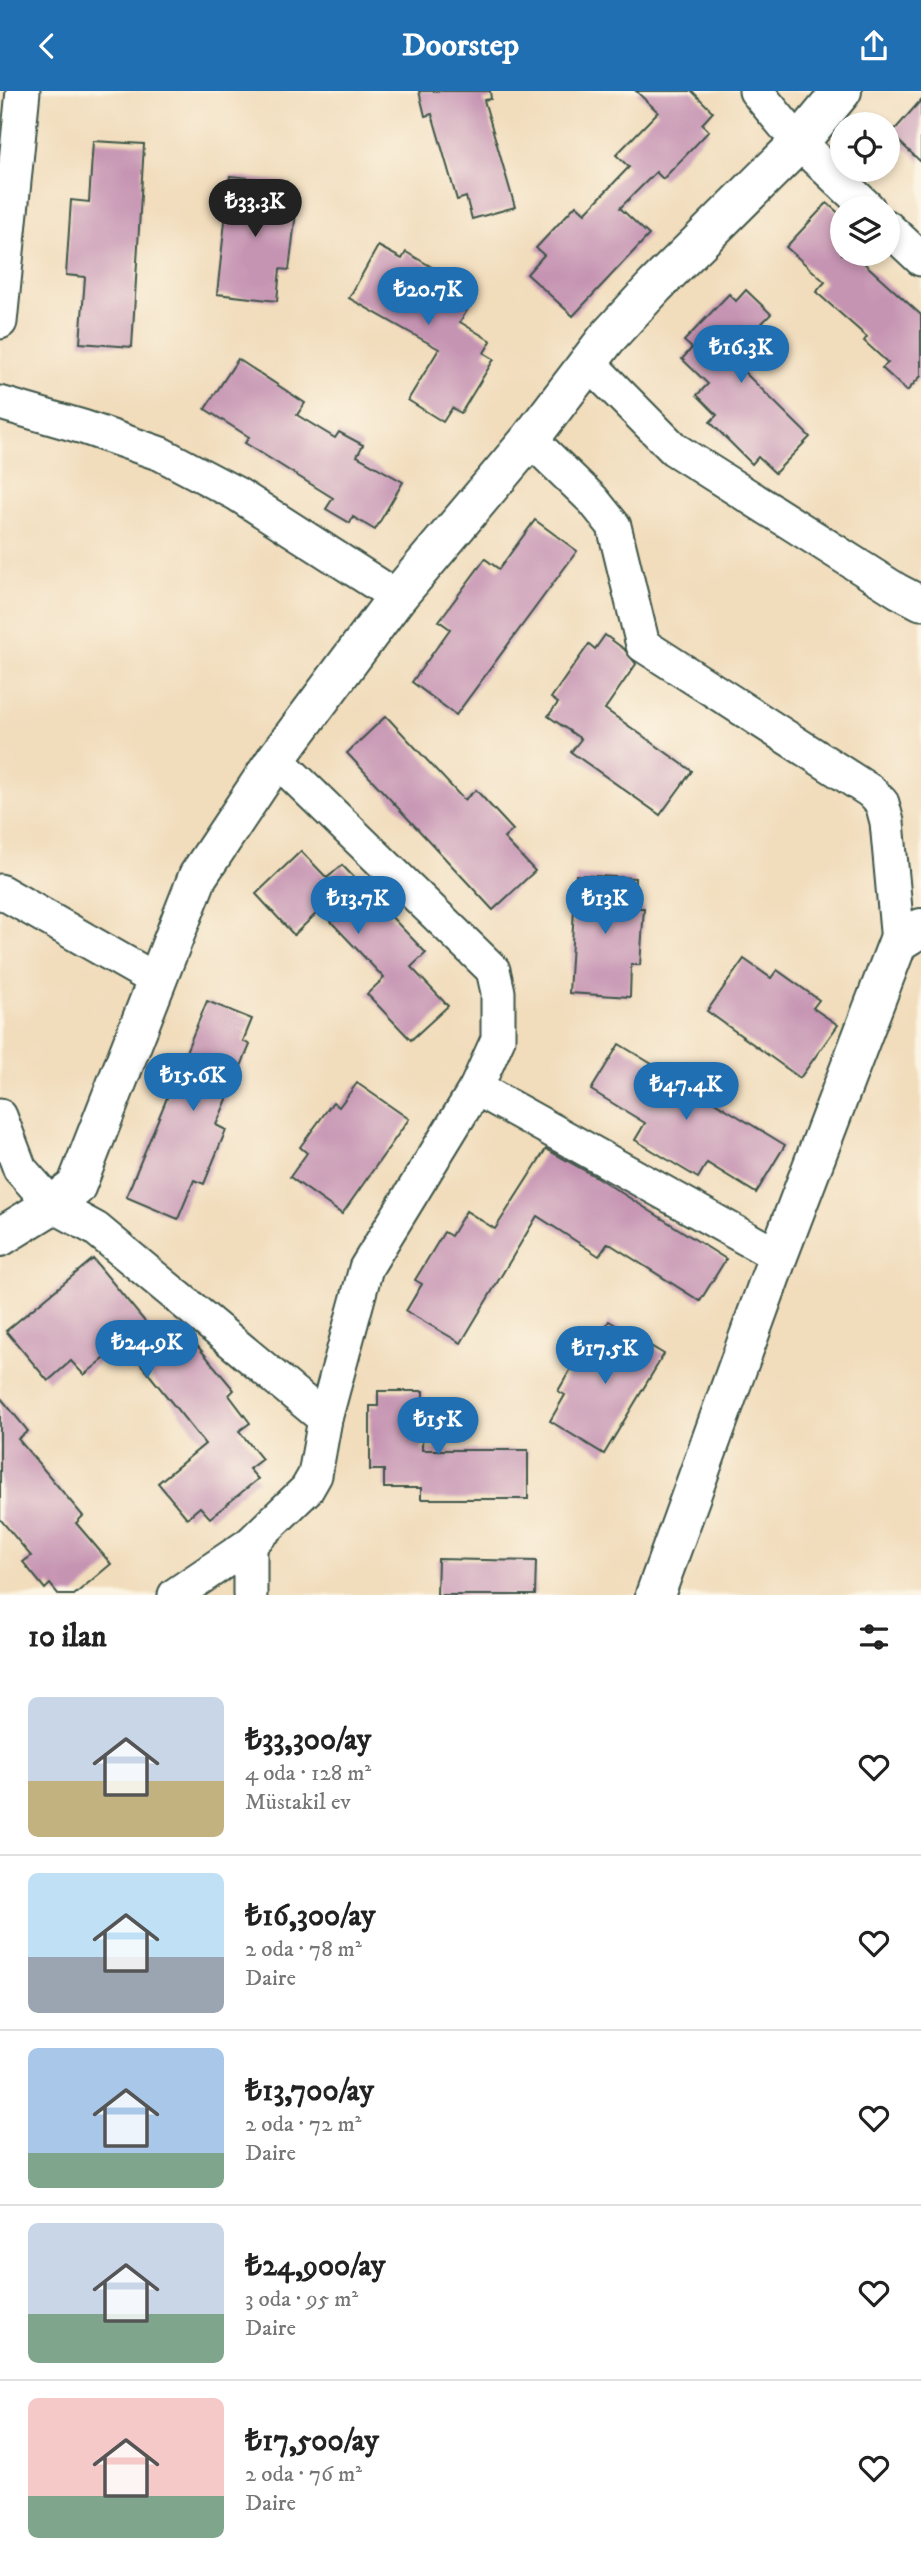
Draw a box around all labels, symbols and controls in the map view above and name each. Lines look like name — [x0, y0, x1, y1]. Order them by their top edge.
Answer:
text: Doorstep — [402, 26, 519, 66]
icon: back — [28, 27, 66, 65]
icon: share — [855, 27, 893, 65]
map controls — [830, 112, 900, 266]
button: locate — [830, 112, 900, 182]
pin: ₺33.3K — [198, 179, 312, 239]
text: ₺33.3K — [225, 187, 285, 216]
button: layers — [830, 196, 900, 266]
pin: ₺20.7K — [371, 267, 485, 327]
text: ₺20.7K — [393, 275, 463, 304]
pin: ₺16.3K — [684, 325, 798, 385]
text: ₺16.3K — [709, 333, 773, 362]
pin: ₺13.7K — [301, 877, 415, 936]
pin: ₺13K — [564, 877, 646, 936]
text: ₺13.7K — [327, 884, 389, 913]
text: ₺13K — [582, 884, 628, 913]
pin: ₺15.6K — [136, 1053, 250, 1113]
text: ₺15.6K — [160, 1061, 226, 1090]
pin: ₺47.4K — [629, 1063, 743, 1122]
text: ₺47.4K — [650, 1070, 722, 1099]
pin: ₺24.9K — [90, 1321, 204, 1380]
pin: ₺17.5K — [548, 1327, 662, 1386]
text: ₺24.9K — [111, 1328, 183, 1357]
text: ₺17.5K — [572, 1334, 638, 1363]
pin: ₺15K — [397, 1397, 479, 1457]
text: ₺15K — [413, 1405, 463, 1434]
icon: filters — [855, 1618, 893, 1656]
text: 10 ilan — [28, 1619, 107, 1656]
text: ₺33,300/ay — [245, 1722, 371, 1759]
icon: home — [84, 1725, 168, 1809]
icon: heart — [855, 1748, 893, 1786]
text: 4 oda · 128 m² — [245, 1759, 371, 1788]
text: Müstakil ev — [245, 1788, 351, 1817]
text: ₺16,300/ay — [245, 1898, 375, 1935]
icon: home — [84, 1901, 168, 1985]
icon: heart — [855, 1924, 893, 1962]
text: 2 oda · 78 m² — [245, 1935, 362, 1964]
text: Daire — [245, 1964, 296, 1993]
text: ₺13,700/ay — [245, 2073, 374, 2110]
icon: home — [84, 2076, 168, 2160]
icon: heart — [855, 2099, 893, 2137]
text: 2 oda · 72 m² — [245, 2110, 361, 2139]
text: Daire — [245, 2139, 296, 2168]
text: ₺24,900/ay — [245, 2248, 385, 2285]
icon: home — [84, 2251, 168, 2335]
icon: heart — [855, 2274, 893, 2312]
text: 3 oda · 95 m² — [245, 2285, 358, 2314]
text: Daire — [245, 2314, 296, 2343]
text: ₺17,500/ay — [245, 2423, 379, 2460]
icon: home — [84, 2426, 168, 2510]
icon: heart — [855, 2449, 893, 2487]
text: 2 oda · 76 m² — [245, 2460, 362, 2489]
text: Daire — [245, 2489, 296, 2518]

